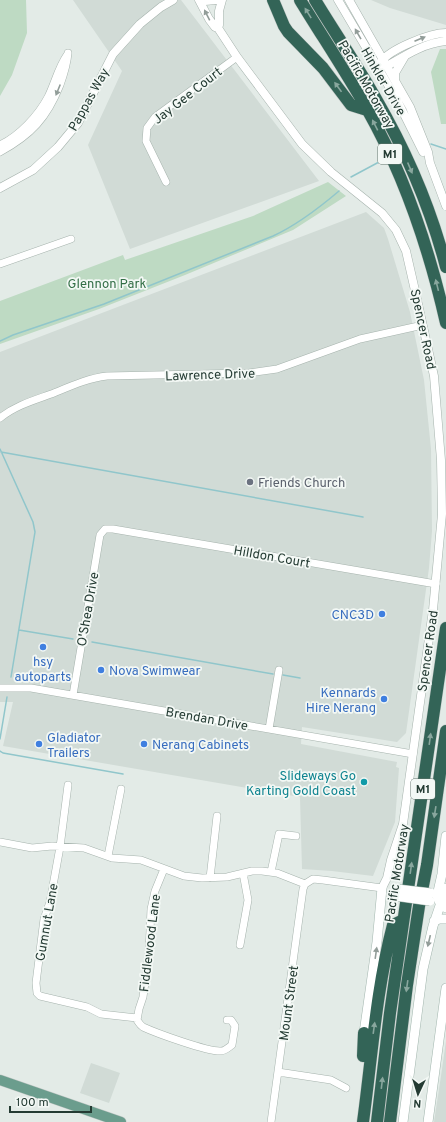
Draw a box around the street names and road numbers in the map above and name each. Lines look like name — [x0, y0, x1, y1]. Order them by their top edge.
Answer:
street label: Pacific Motorway — [333, 38, 397, 132]
street label: Hinkler Drive — [356, 45, 408, 119]
street label: Pappas Way — [66, 65, 114, 134]
street label: Jay Gee Court — [150, 65, 226, 129]
road number: M1 — [378, 144, 402, 164]
street label: Spencer Road — [406, 288, 438, 371]
street label: Lawrence Drive — [165, 366, 255, 386]
street label: Hilldon Court — [232, 543, 311, 573]
street label: O'Shea Drive — [75, 571, 103, 648]
street label: Spencer Road — [415, 610, 443, 693]
street label: Brendan Drive — [164, 705, 249, 735]
road number: M1 — [411, 779, 435, 799]
street label: Pacific Motorway — [382, 823, 414, 924]
street label: Gumnut Lane — [33, 882, 63, 963]
street label: Fiddlewood Lane — [137, 893, 165, 993]
street label: Mount Street — [277, 964, 303, 1042]

